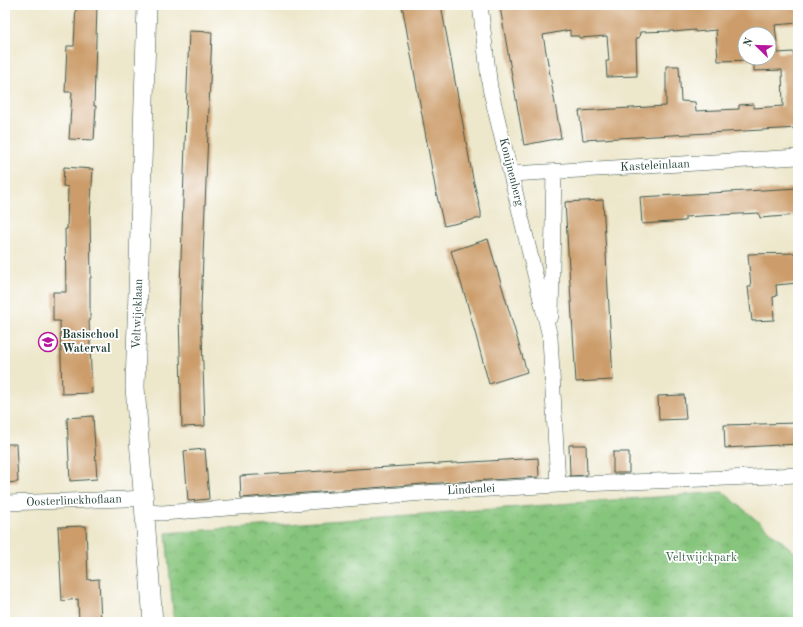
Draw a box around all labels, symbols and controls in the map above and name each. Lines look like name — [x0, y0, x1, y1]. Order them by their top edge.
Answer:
north arrow — [737, 26, 777, 66]
text: N — [742, 36, 756, 49]
street label: Konijnenberg — [497, 137, 525, 208]
street label: Kasteleinlaan — [620, 158, 691, 174]
street label: Veltwijcklaan — [131, 278, 145, 349]
place label: Basischool Waterval — [62, 329, 119, 355]
school or university icon: Basischool Waterval — [37, 331, 59, 353]
street label: Lindenlei — [447, 483, 495, 497]
street label: Oosterlinckhoflaan — [26, 493, 123, 509]
park label: Veltwijckpark — [665, 552, 737, 564]

